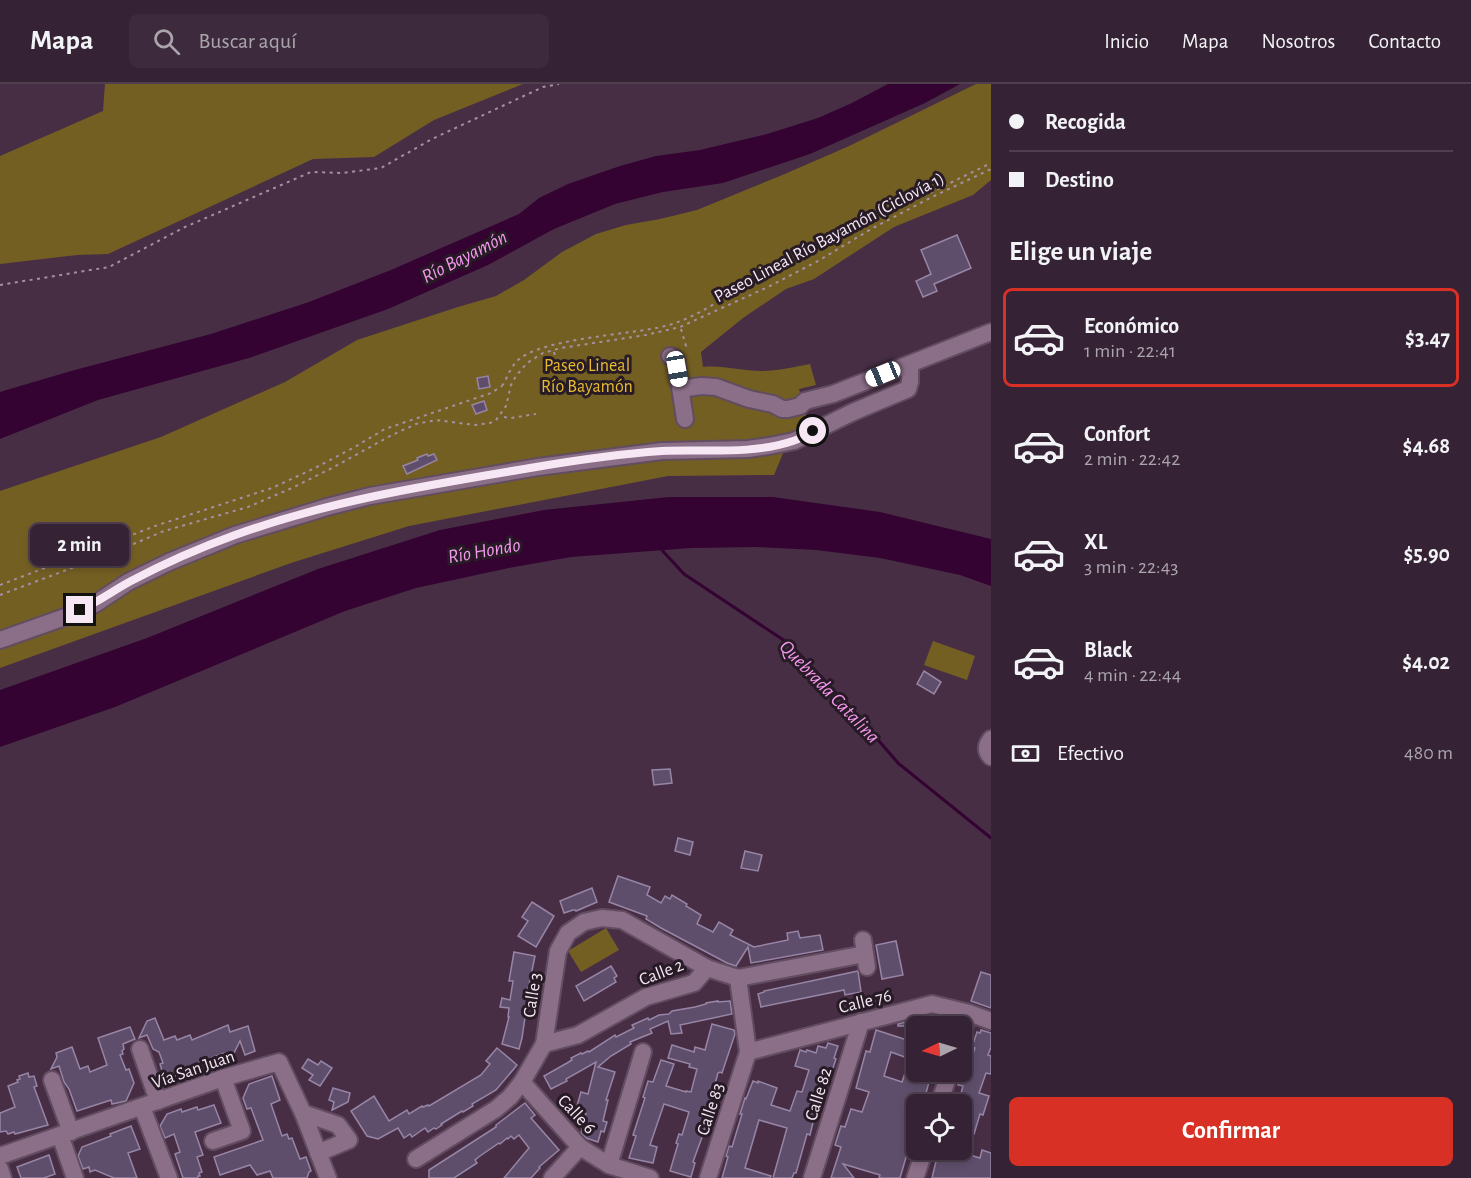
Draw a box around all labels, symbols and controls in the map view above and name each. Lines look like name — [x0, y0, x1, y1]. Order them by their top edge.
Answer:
search box — [129, 14, 549, 68]
icon: search — [150, 25, 183, 58]
text: Mapa — [30, 27, 93, 55]
text: Buscar aquí — [198, 30, 297, 52]
text: Inicio — [1104, 31, 1149, 52]
text: Mapa — [1182, 31, 1229, 52]
text: Nosotros — [1262, 31, 1335, 52]
text: Contacto — [1368, 31, 1441, 52]
text: Recogida — [1045, 111, 1126, 133]
street label: Paseo Lineal Río Bayamón (Ciclovía 1) — [711, 169, 947, 306]
text: Destino — [1045, 169, 1114, 191]
water label: Río Bayamón — [418, 227, 511, 287]
text: Elige un viaje — [1009, 238, 1152, 265]
icon: car — [1012, 311, 1066, 365]
text: Económico — [1084, 315, 1179, 337]
text: $3.47 — [1405, 327, 1450, 349]
text: 1 min · 22:41 — [1084, 341, 1176, 361]
car — [665, 350, 689, 388]
park label: Paseo Lineal Río Bayamón — [541, 357, 633, 396]
car — [863, 359, 903, 389]
route start — [799, 417, 826, 444]
icon: car — [1012, 419, 1066, 473]
text: Confort — [1084, 423, 1150, 445]
text: $4.68 — [1403, 435, 1450, 457]
text: 2 min · 22:42 — [1084, 449, 1180, 469]
callout: 2 min — [31, 523, 130, 565]
icon: car — [1012, 527, 1066, 581]
text: XL — [1084, 531, 1107, 553]
text: 2 min — [57, 535, 102, 555]
water label: Río Hondo — [446, 535, 522, 567]
text: $5.90 — [1403, 543, 1450, 565]
text: 3 min · 22:43 — [1084, 557, 1179, 577]
route end — [66, 596, 93, 623]
icon: car — [1012, 635, 1066, 689]
water label: Quebrada Catalina — [775, 636, 883, 747]
text: Black — [1084, 639, 1132, 661]
text: $4.02 — [1402, 651, 1450, 673]
text: 4 min · 22:44 — [1084, 665, 1181, 685]
icon: cash — [1009, 737, 1042, 770]
text: Efectivo — [1057, 742, 1124, 764]
text: 480 m — [1404, 743, 1453, 763]
street label: Calle 2 — [637, 956, 686, 990]
street label: Calle 3 — [521, 971, 545, 1019]
street label: Calle 76 — [837, 987, 894, 1017]
north arrow — [906, 1016, 972, 1082]
map controls — [906, 1016, 972, 1160]
street label: Vía San Juan — [150, 1047, 237, 1093]
street label: Calle 82 — [802, 1066, 836, 1123]
street label: Calle 83 — [694, 1081, 728, 1138]
street label: Calle 6 — [554, 1092, 599, 1138]
button: locate — [906, 1094, 972, 1160]
button: Confirmar — [1009, 1097, 1453, 1166]

